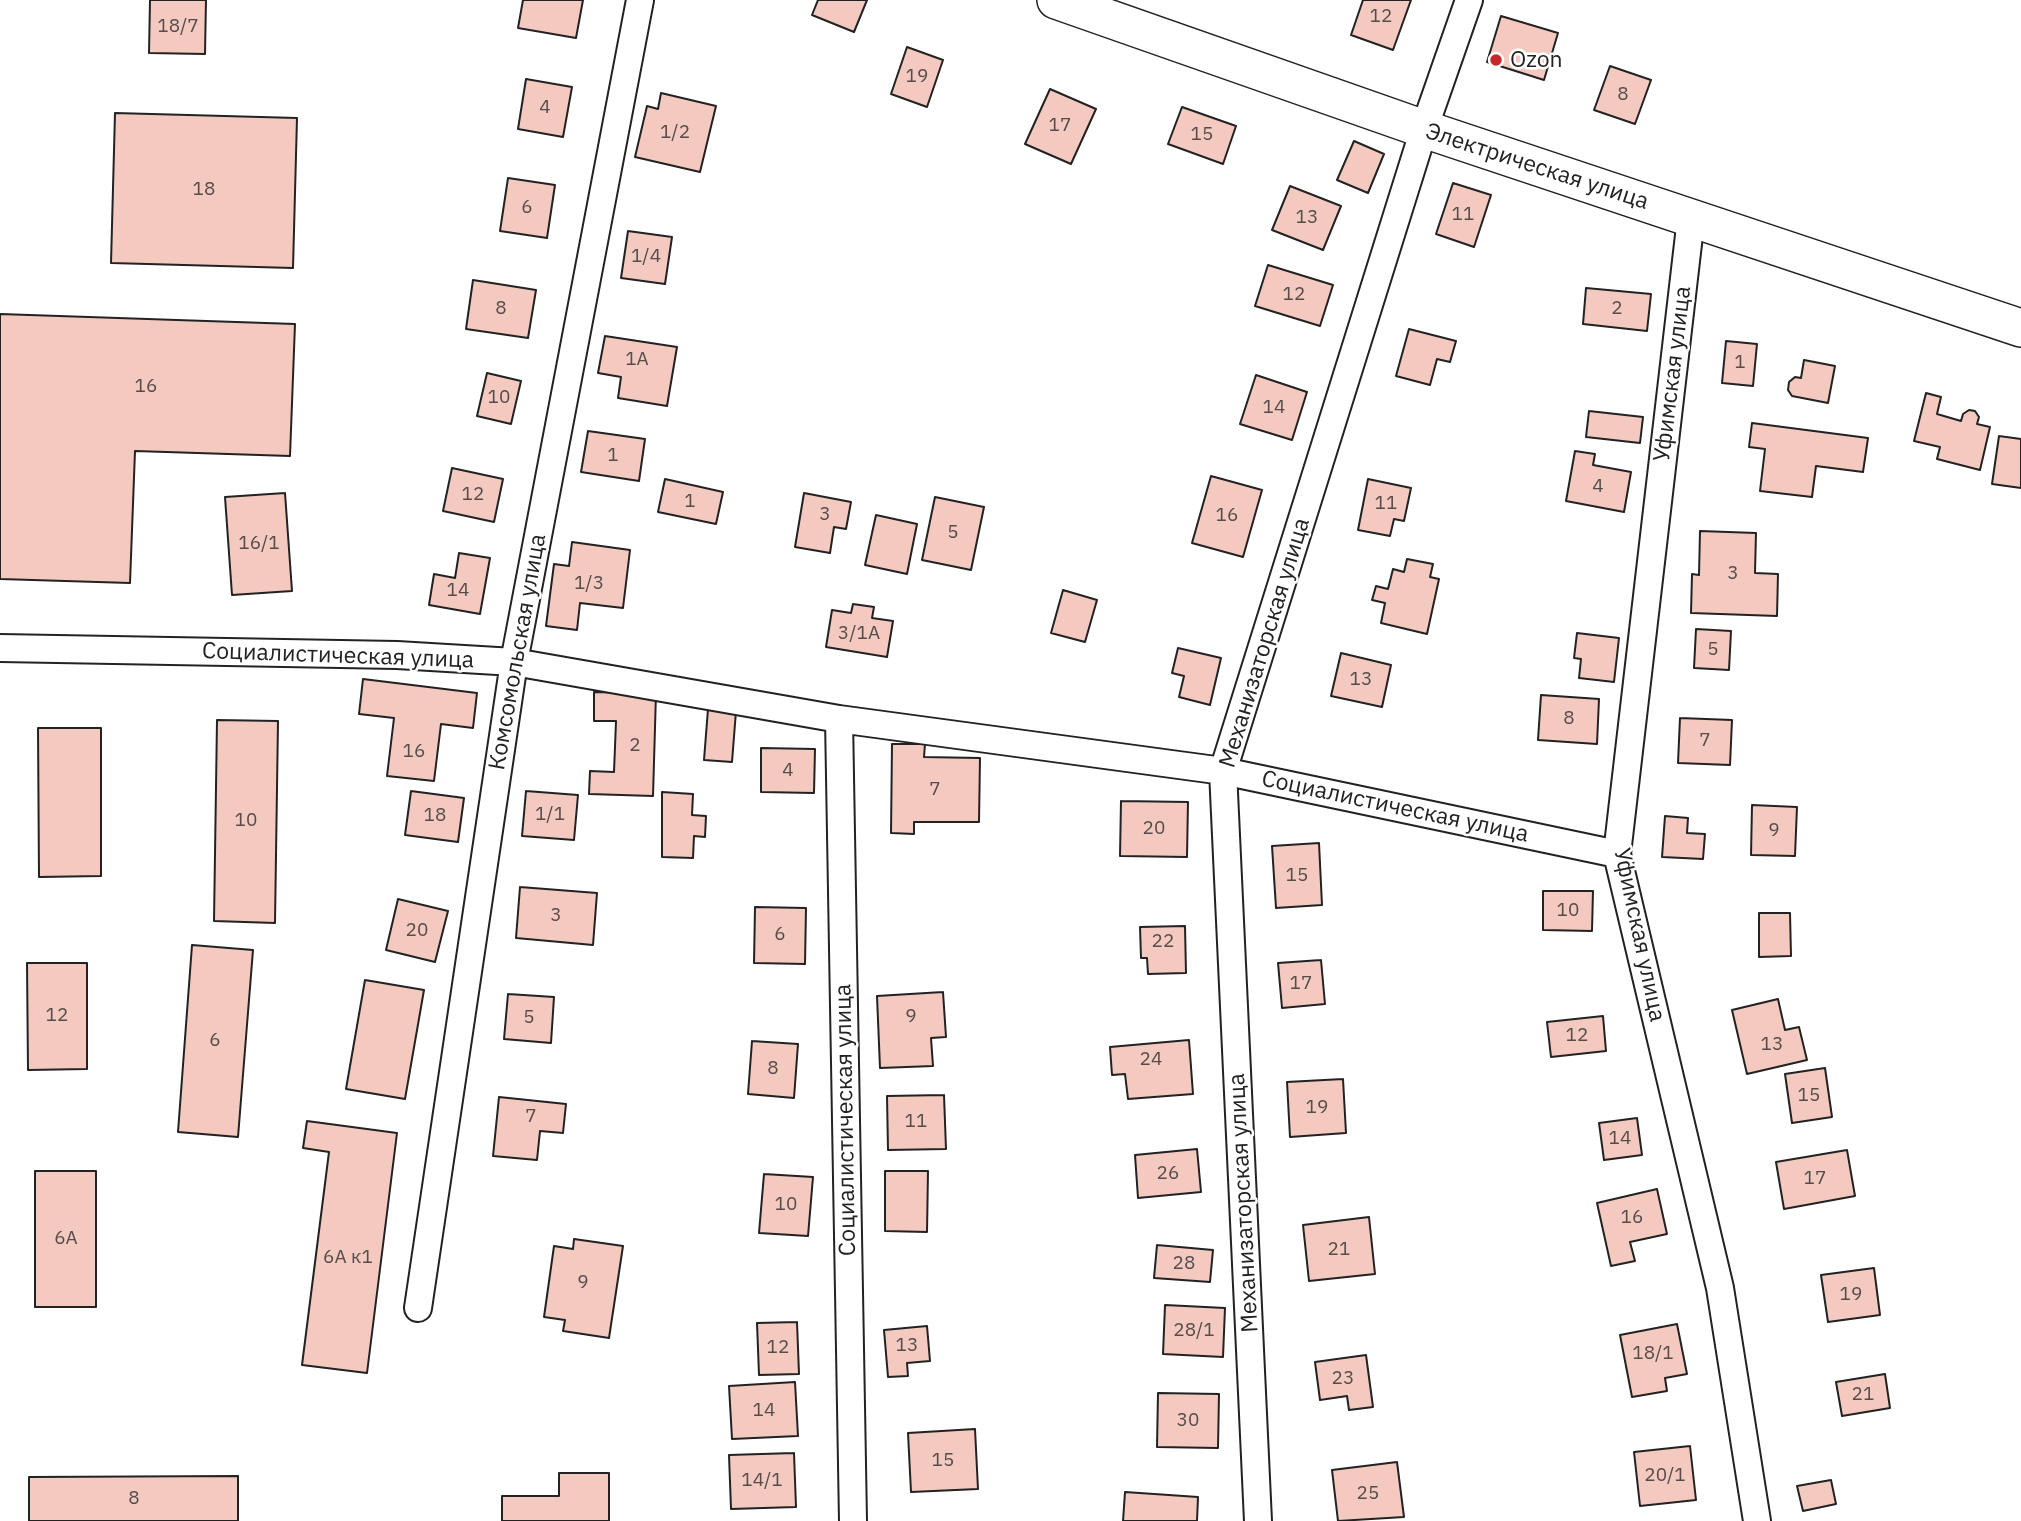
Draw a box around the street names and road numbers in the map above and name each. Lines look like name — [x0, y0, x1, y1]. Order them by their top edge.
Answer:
street label: Электрическая улица — [1422, 118, 1652, 216]
street label: Уфимская улица — [1649, 285, 1697, 463]
street label: Механизаторская улица — [1214, 515, 1316, 771]
street label: Комсомольская улица — [484, 532, 552, 772]
street label: Социалистическая улица — [201, 637, 475, 675]
street label: Социалистическая улица — [1259, 765, 1531, 849]
street label: Уфимская улица — [1607, 846, 1671, 1024]
street label: Социалистическая улица — [830, 984, 862, 1256]
street label: Механизаторская улица — [1223, 1073, 1265, 1333]

